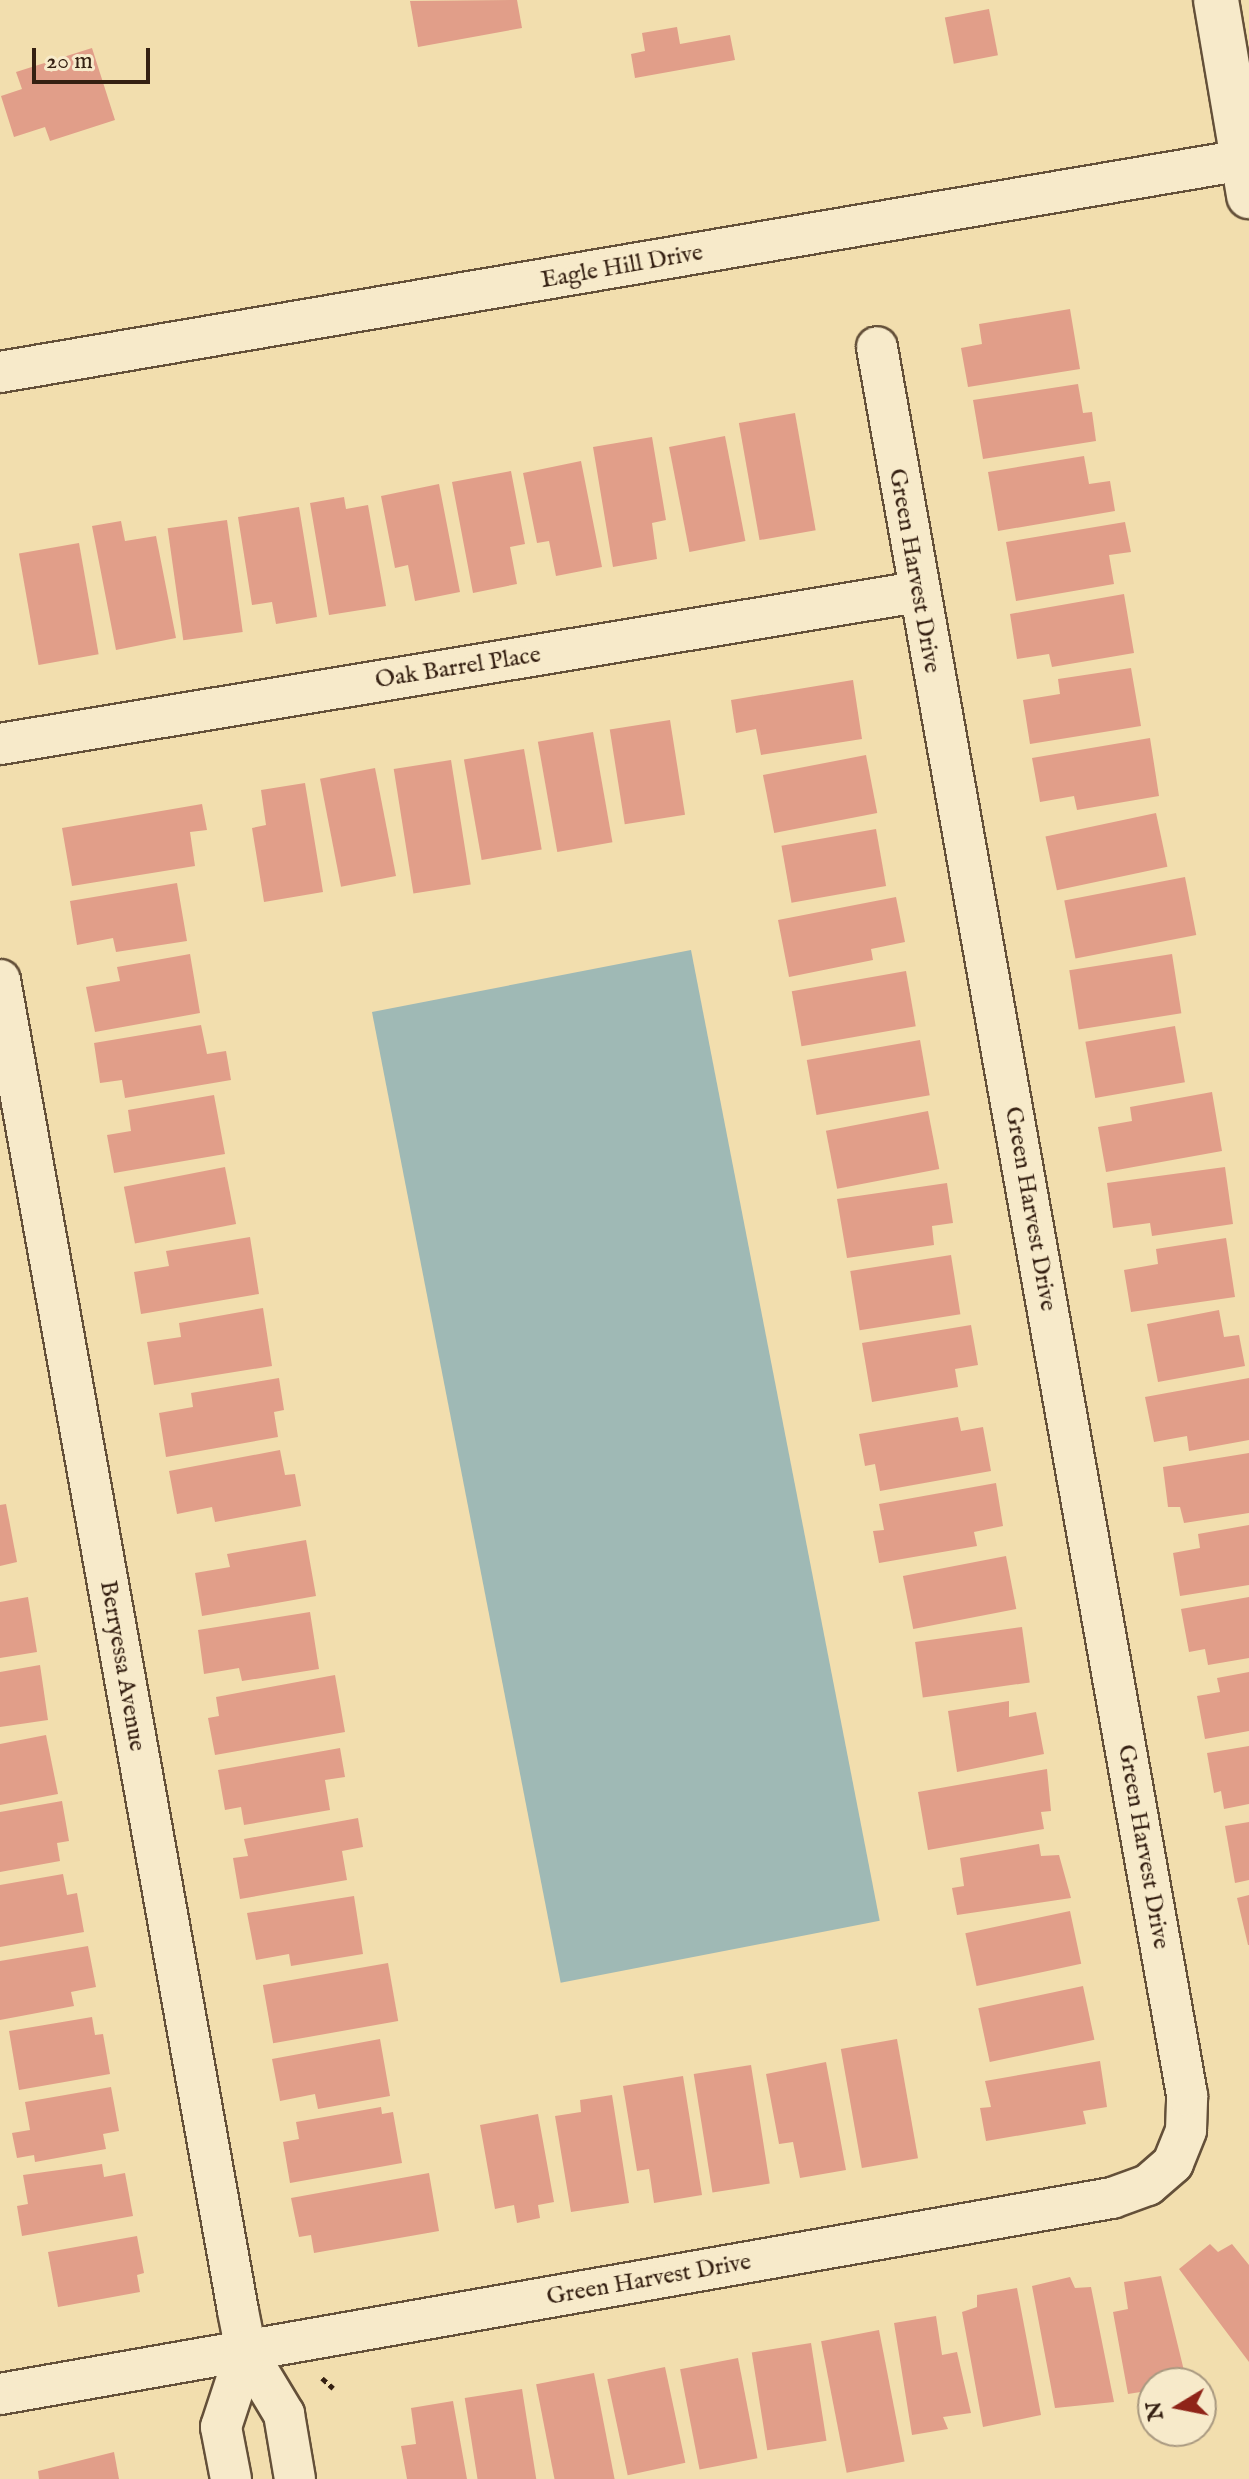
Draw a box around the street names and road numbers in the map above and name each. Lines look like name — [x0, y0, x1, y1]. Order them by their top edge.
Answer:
street label: Eagle Hill Drive — [539, 239, 705, 295]
street label: Green Harvest Drive — [882, 467, 946, 675]
street label: Oak Barrel Place — [373, 641, 543, 695]
street label: Green Harvest Drive — [998, 1105, 1062, 1313]
street label: Berryessa Avenue — [93, 1578, 151, 1754]
street label: Green Harvest Drive — [1111, 1743, 1175, 1951]
street label: Green Harvest Drive — [545, 2248, 753, 2312]

